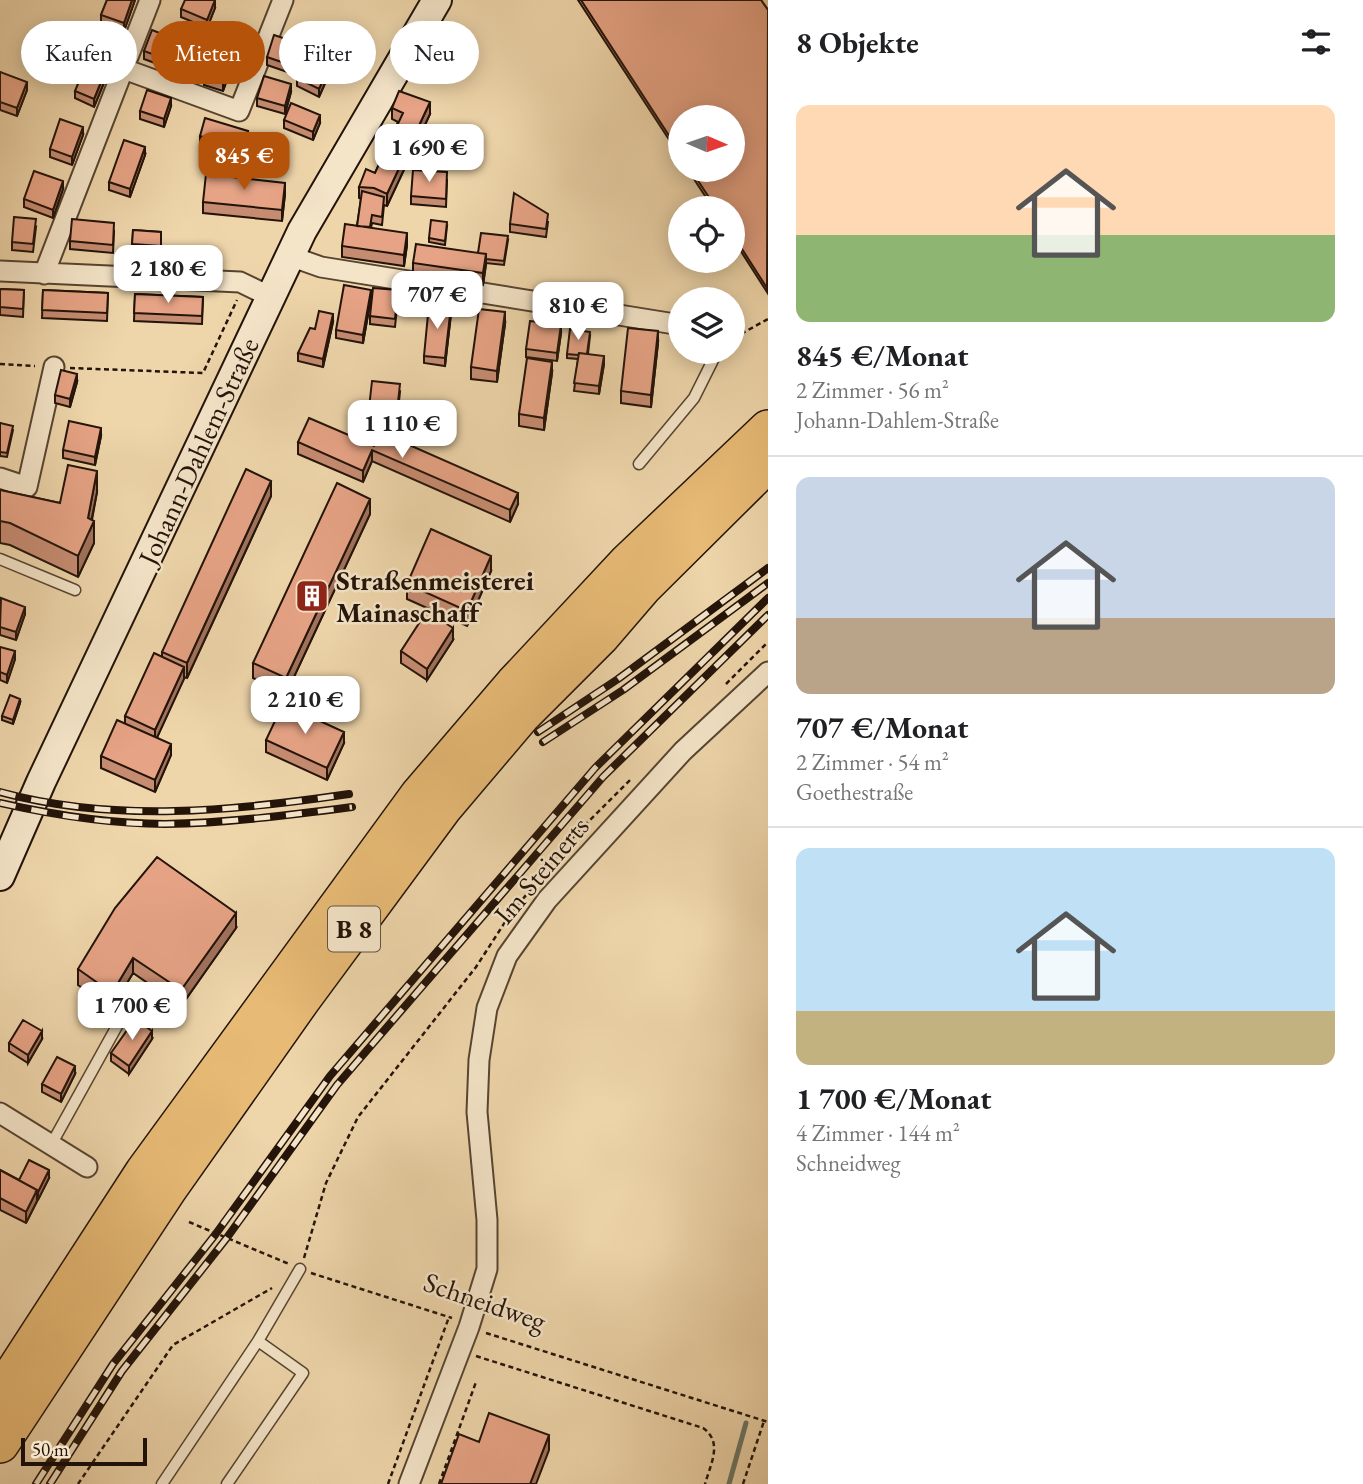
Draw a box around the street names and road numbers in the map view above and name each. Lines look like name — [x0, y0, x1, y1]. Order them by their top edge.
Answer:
street label: Johann-Dahlem-Straße — [129, 331, 267, 572]
street label: Im Steinerts — [486, 809, 596, 931]
road number: B 8 — [328, 906, 380, 952]
street label: Schneidweg — [419, 1263, 552, 1339]

